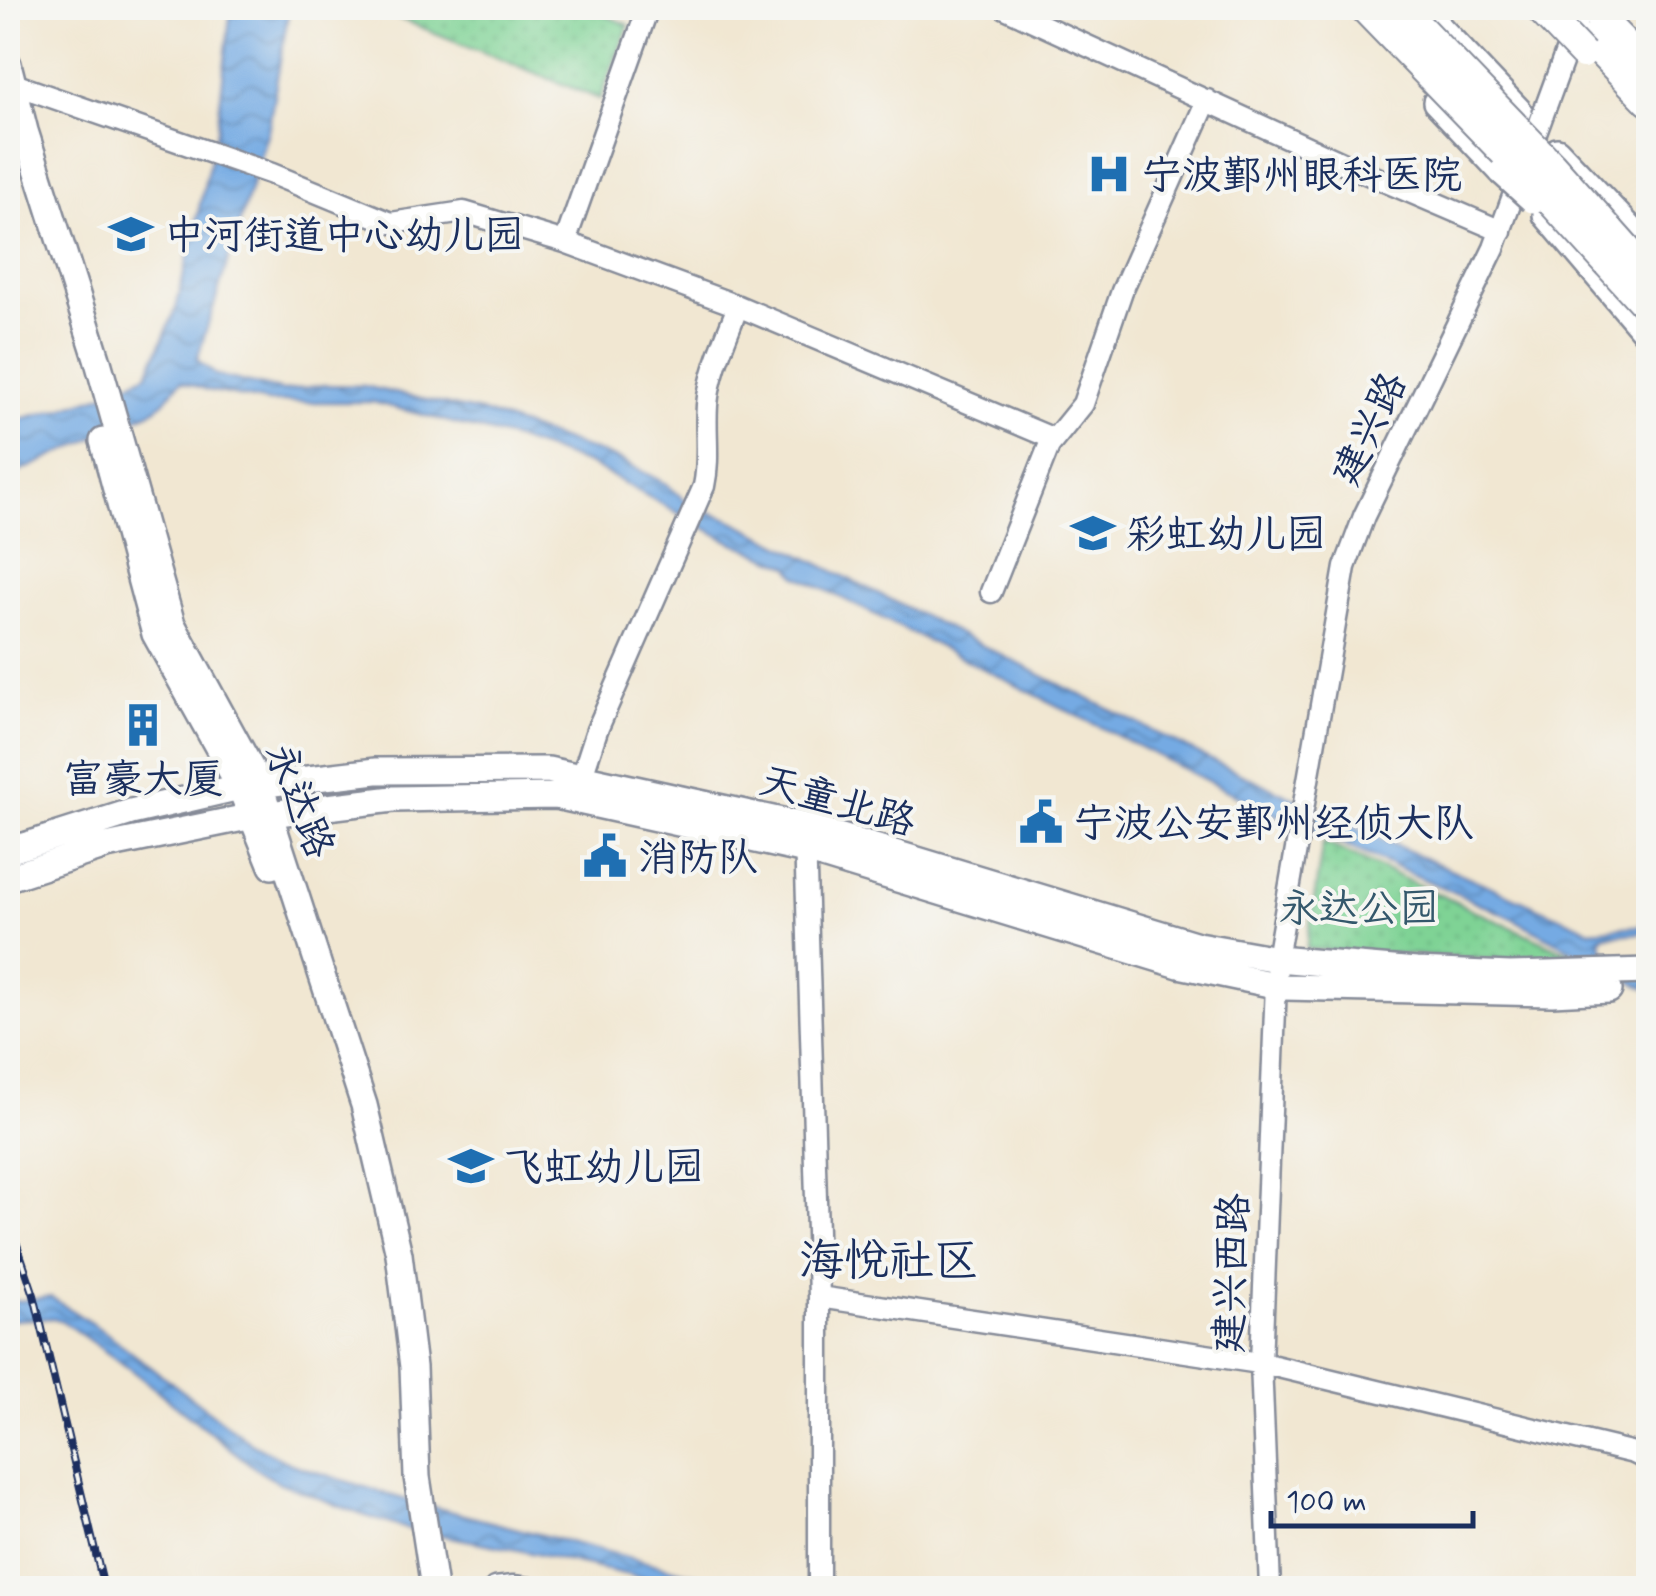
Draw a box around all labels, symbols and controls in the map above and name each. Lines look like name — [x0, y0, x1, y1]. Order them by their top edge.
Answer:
hospital icon: 宁波鄞州眼科医院 — [1085, 150, 1133, 198]
place label: 宁波鄞州眼科医院 — [1142, 151, 1462, 203]
school or university icon: 中河街道中心幼儿园 — [107, 210, 155, 258]
place label: 中河街道中心幼儿园 — [164, 211, 524, 263]
street label: 建兴路 — [1321, 364, 1420, 495]
school or university icon: 彩虹幼儿园 — [1069, 509, 1117, 557]
place label: 彩虹幼儿园 — [1126, 510, 1326, 562]
building icon: 富豪大厦 — [119, 701, 167, 749]
street label: 永达路 — [252, 736, 345, 866]
place label: 富豪大厦 — [63, 755, 223, 807]
street label: 天童北路 — [753, 756, 921, 850]
public building icon: 宁波公安鄞州经侦大队 — [1017, 798, 1065, 846]
place label: 宁波公安鄞州经侦大队 — [1074, 799, 1474, 851]
public building icon: 消防队 — [581, 832, 629, 880]
place label: 消防队 — [638, 833, 758, 885]
park label: 永达公园 — [1279, 884, 1439, 936]
school or university icon: 飞虹幼儿园 — [447, 1142, 495, 1190]
place label: 飞虹幼儿园 — [504, 1143, 704, 1195]
street label: 建兴西路 — [1204, 1192, 1262, 1354]
district label: 海悦社区 — [799, 1233, 979, 1292]
scale bar — [1271, 1466, 1474, 1528]
text: 100 m — [1286, 1483, 1367, 1522]

